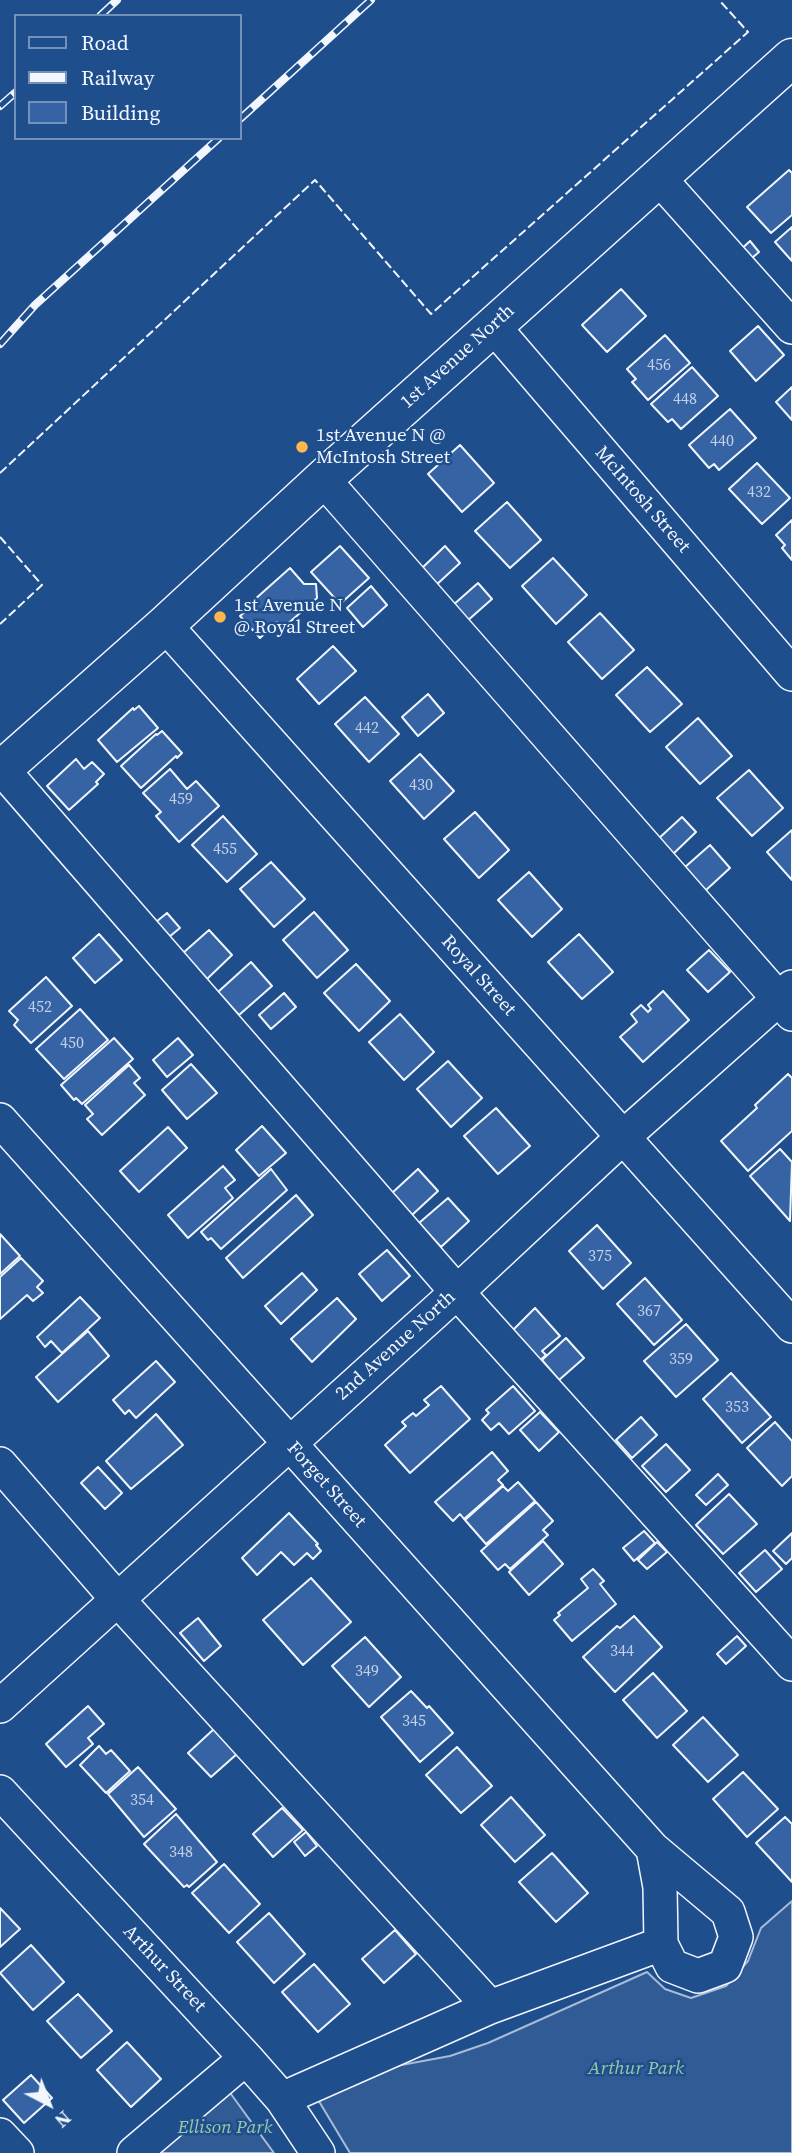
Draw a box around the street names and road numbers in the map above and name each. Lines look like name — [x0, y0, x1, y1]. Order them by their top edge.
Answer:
street label: 1st Avenue North — [396, 300, 520, 414]
street label: McIntosh Street — [589, 442, 695, 558]
street label: Royal Street — [436, 931, 520, 1021]
street label: 2nd Avenue North — [331, 1286, 461, 1406]
street label: Forget Street — [282, 1437, 370, 1533]
street label: Arthur Street — [118, 1921, 210, 2017]

